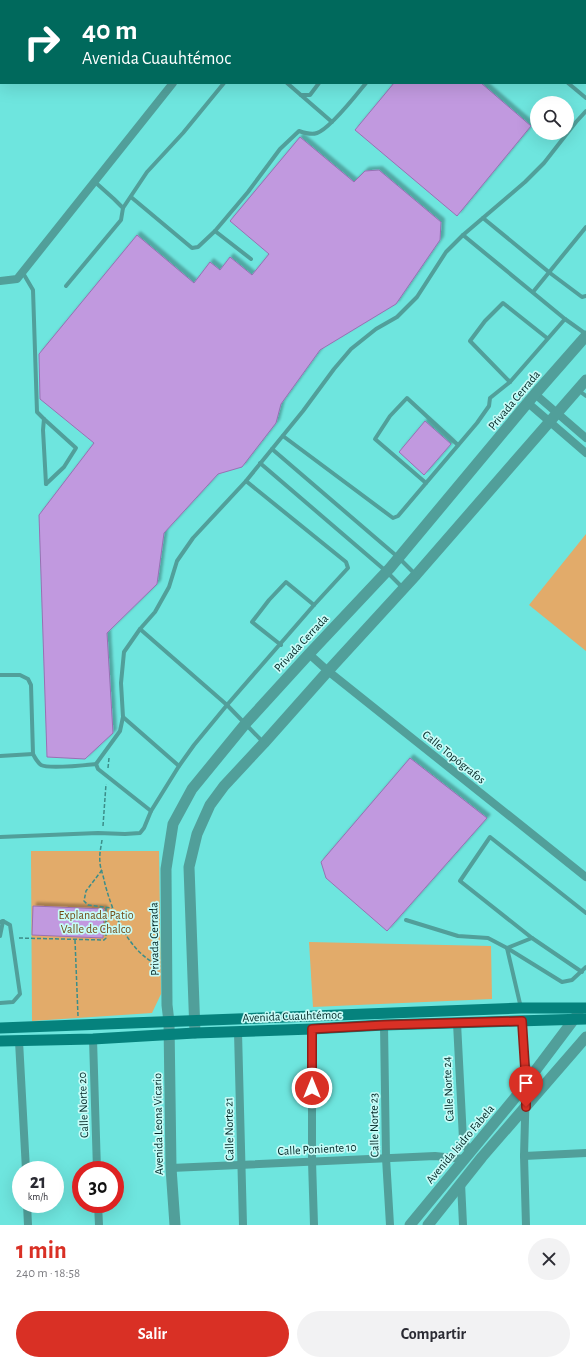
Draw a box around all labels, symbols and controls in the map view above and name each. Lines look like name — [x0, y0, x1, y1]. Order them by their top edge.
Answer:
icon: right — [16, 16, 68, 68]
text: 40 m — [82, 17, 138, 45]
text: Avenida Cuauhtémoc — [82, 50, 231, 68]
map controls — [530, 96, 574, 140]
button: search — [530, 96, 574, 140]
street label: Privada Cerrada — [486, 368, 542, 432]
street label: Privada Cerrada — [272, 612, 331, 674]
street label: Calle Topógrafos — [420, 728, 488, 786]
street label: Privada Cerrada — [147, 902, 161, 976]
park label: Explanada Patio Valle de Chalco — [58, 909, 134, 935]
street label: Avenida Cuauhtémoc — [242, 1008, 342, 1024]
street label: Calle Norte 24 — [440, 1056, 456, 1122]
pin — [509, 1066, 543, 1107]
position arrow — [291, 1067, 333, 1109]
street label: Calle Norte 20 — [76, 1072, 90, 1138]
icon: arrive — [515, 1072, 537, 1094]
street label: Avenida Leona Vicario — [151, 1073, 165, 1175]
street label: Calle Norte 23 — [367, 1093, 381, 1157]
street label: Calle Norte 21 — [222, 1097, 236, 1161]
street label: Avenida Isidro Fabela — [424, 1102, 497, 1186]
street label: Calle Poniente 10 — [277, 1141, 357, 1157]
speed limit sign: 30 — [72, 1161, 124, 1213]
text: 21 — [30, 1172, 46, 1192]
text: km/h — [28, 1192, 48, 1202]
button: close — [528, 1238, 570, 1280]
text: 1 min — [16, 1239, 67, 1263]
text: 240 m · 18:58 — [16, 1267, 80, 1280]
button: Salir — [16, 1311, 289, 1357]
button: Compartir — [297, 1311, 570, 1357]

